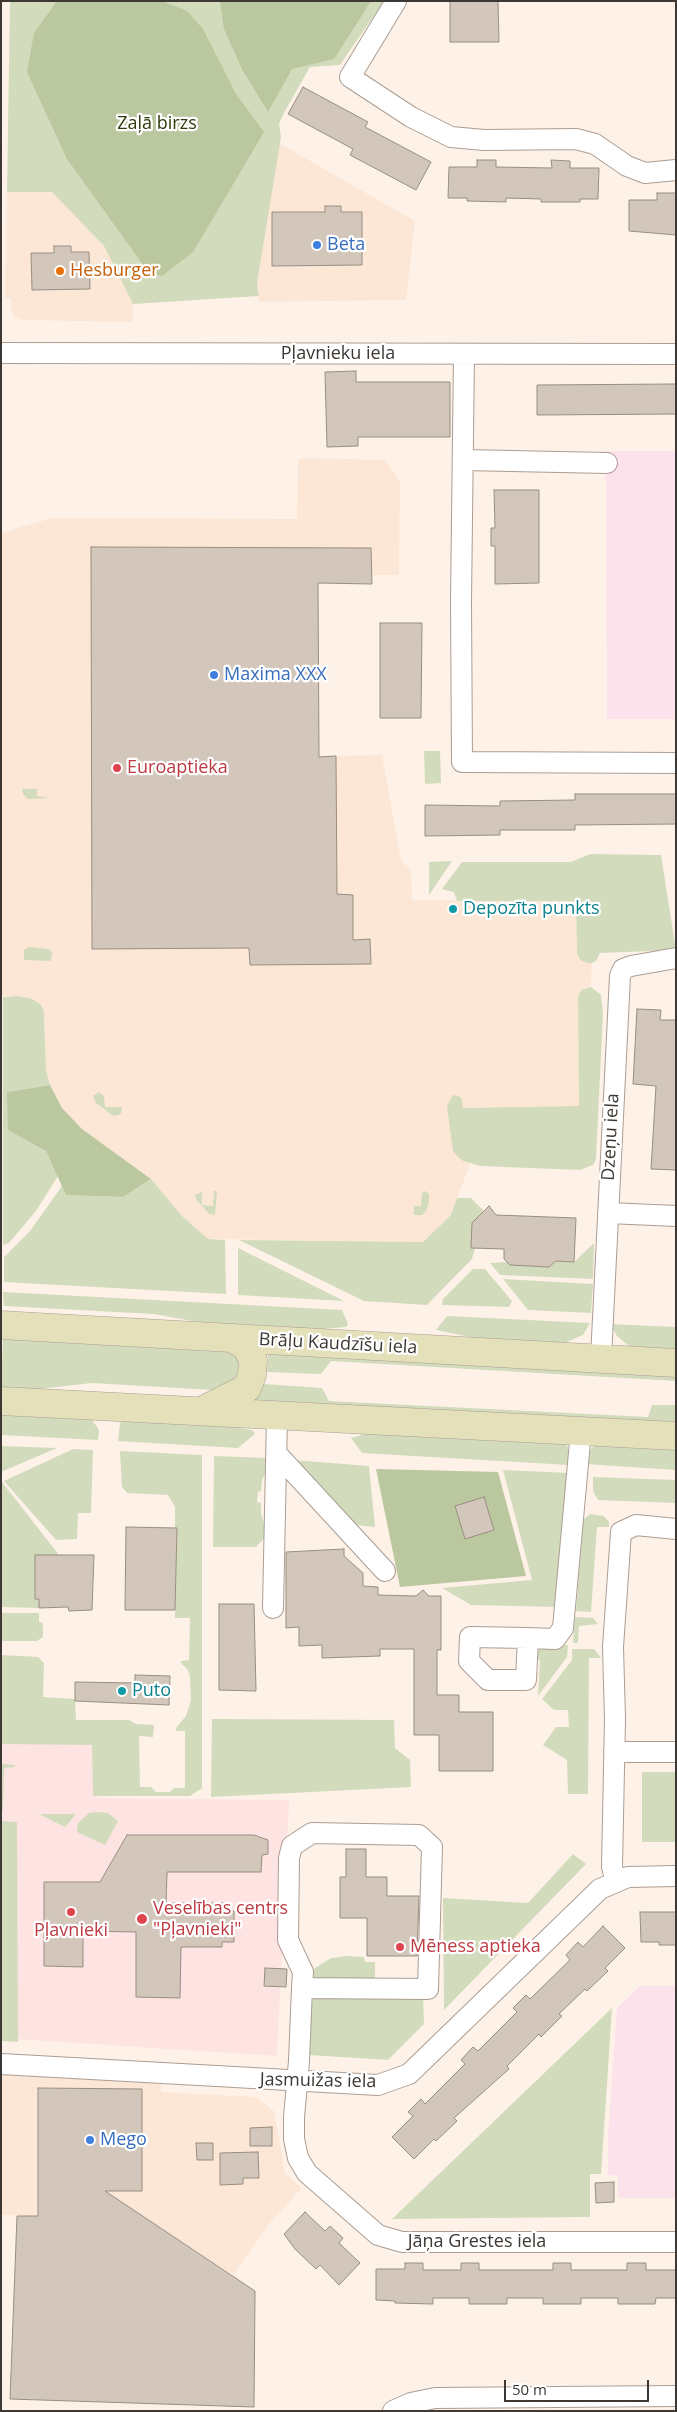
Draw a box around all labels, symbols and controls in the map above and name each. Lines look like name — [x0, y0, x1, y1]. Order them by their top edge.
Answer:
park label: Zaļā birzs — [117, 113, 197, 135]
place label: Beta — [327, 234, 365, 256]
marker: Beta — [311, 239, 323, 251]
place label: Hesburger — [70, 260, 159, 282]
marker: Hesburger — [54, 265, 66, 277]
street label: Pļavnieku iela — [281, 343, 395, 365]
place label: Maxima XXX — [224, 664, 327, 686]
marker: Maxima XXX — [208, 669, 220, 681]
place label: Euroaptieka — [127, 757, 228, 779]
marker: Euroaptieka — [111, 762, 123, 774]
place label: Depozīta punkts — [463, 898, 600, 920]
marker: Depozīta punkts — [447, 903, 459, 915]
street label: Dzeņu iela — [598, 1093, 624, 1181]
street label: Brāļu Kaudzīšu iela — [258, 1329, 418, 1359]
place label: Puto — [132, 1680, 171, 1702]
marker: Puto — [116, 1685, 128, 1697]
place label: Veselības centrs "Pļavnieki" — [153, 1898, 288, 1940]
marker: Pļavnieki — [65, 1906, 77, 1918]
marker: Veselības centrs "Pļavnieki" — [135, 1912, 149, 1926]
place label: Pļavnieki — [34, 1920, 108, 1942]
place label: Mēness aptieka — [410, 1936, 541, 1958]
marker: Mēness aptieka — [394, 1941, 406, 1953]
street label: Jasmuižas iela — [260, 2069, 376, 2093]
place label: Mego — [100, 2129, 147, 2151]
marker: Mego — [84, 2134, 96, 2146]
street label: Jāņa Grestes iela — [408, 2231, 546, 2253]
scale bar — [507, 2370, 652, 2402]
text: 50 m — [512, 2379, 547, 2399]

